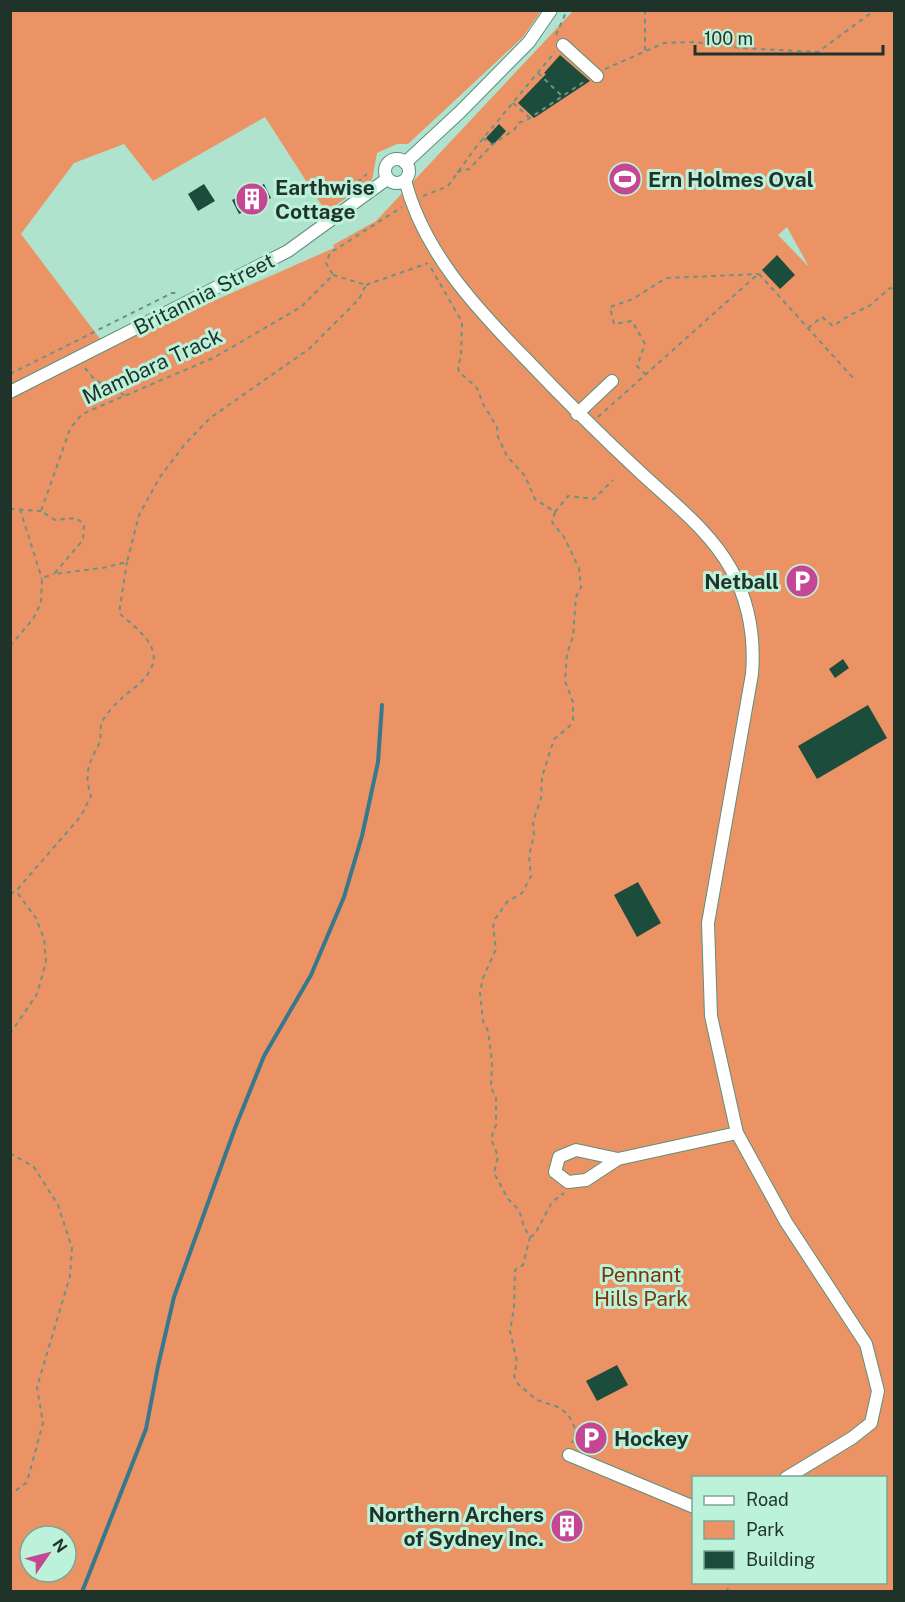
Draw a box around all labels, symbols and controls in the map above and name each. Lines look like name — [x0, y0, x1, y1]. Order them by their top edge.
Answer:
scale bar — [695, 18, 882, 56]
text: 100 m — [704, 28, 753, 49]
sports icon: Ern Holmes Oval — [607, 161, 643, 197]
place label: Ern Holmes Oval — [648, 167, 814, 192]
place label: Earthwise Cottage — [275, 175, 375, 224]
building icon: Earthwise Cottage — [234, 181, 270, 217]
street label: Britannia Street — [129, 248, 279, 340]
street label: Mambara Track — [78, 323, 226, 409]
parking icon: Netball — [784, 563, 820, 599]
place label: Netball — [704, 569, 779, 594]
park label: Pennant Hills Park — [594, 1262, 688, 1311]
parking icon: Hockey — [573, 1420, 609, 1456]
place label: Hockey — [614, 1426, 689, 1451]
legend — [692, 1476, 887, 1584]
text: Road — [746, 1489, 789, 1510]
place label: Northern Archers of Sydney Inc. — [369, 1502, 544, 1551]
building icon: Northern Archers of Sydney Inc. — [549, 1508, 585, 1544]
text: Park — [746, 1519, 784, 1540]
north arrow — [18, 1524, 78, 1584]
text: N — [49, 1535, 71, 1556]
text: Building — [746, 1549, 815, 1570]

